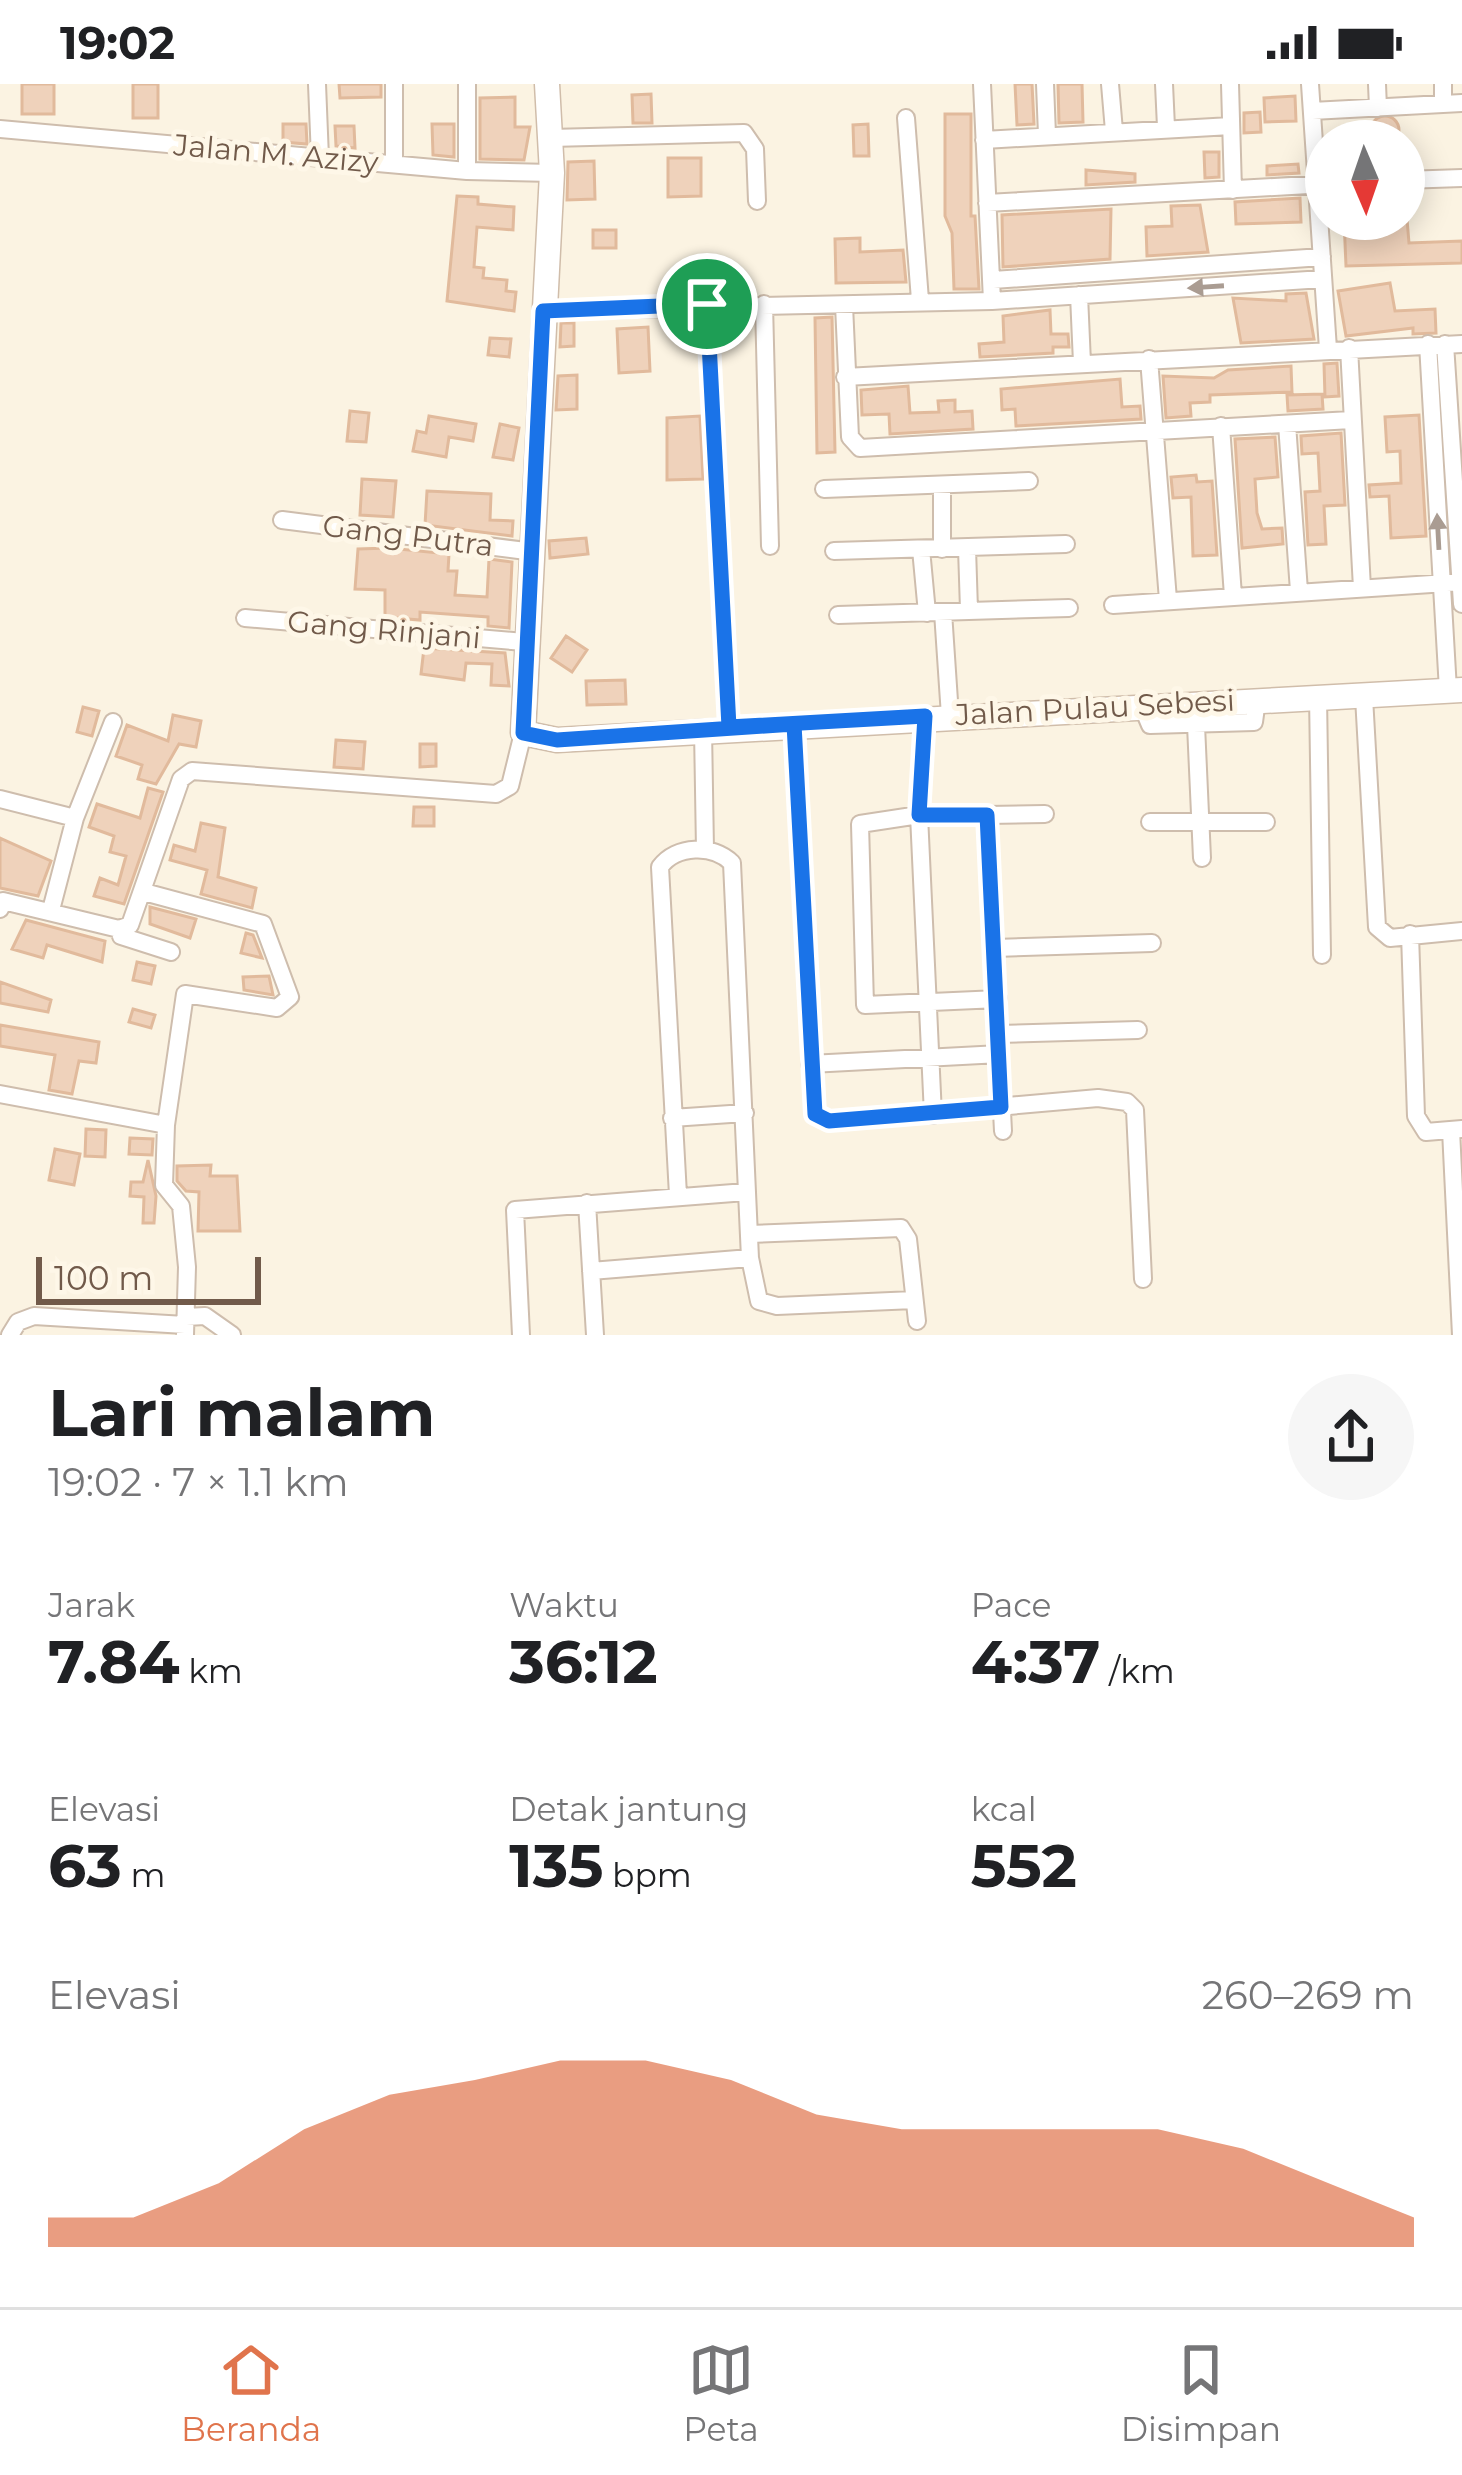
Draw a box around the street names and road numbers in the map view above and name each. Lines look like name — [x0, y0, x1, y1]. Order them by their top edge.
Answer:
street label: Jalan M. Azizy — [171, 126, 381, 181]
street label: Gang Putra — [320, 507, 496, 564]
street label: Gang Rinjani — [286, 603, 482, 656]
street label: Jalan Pulau Sebesi — [953, 682, 1236, 733]

